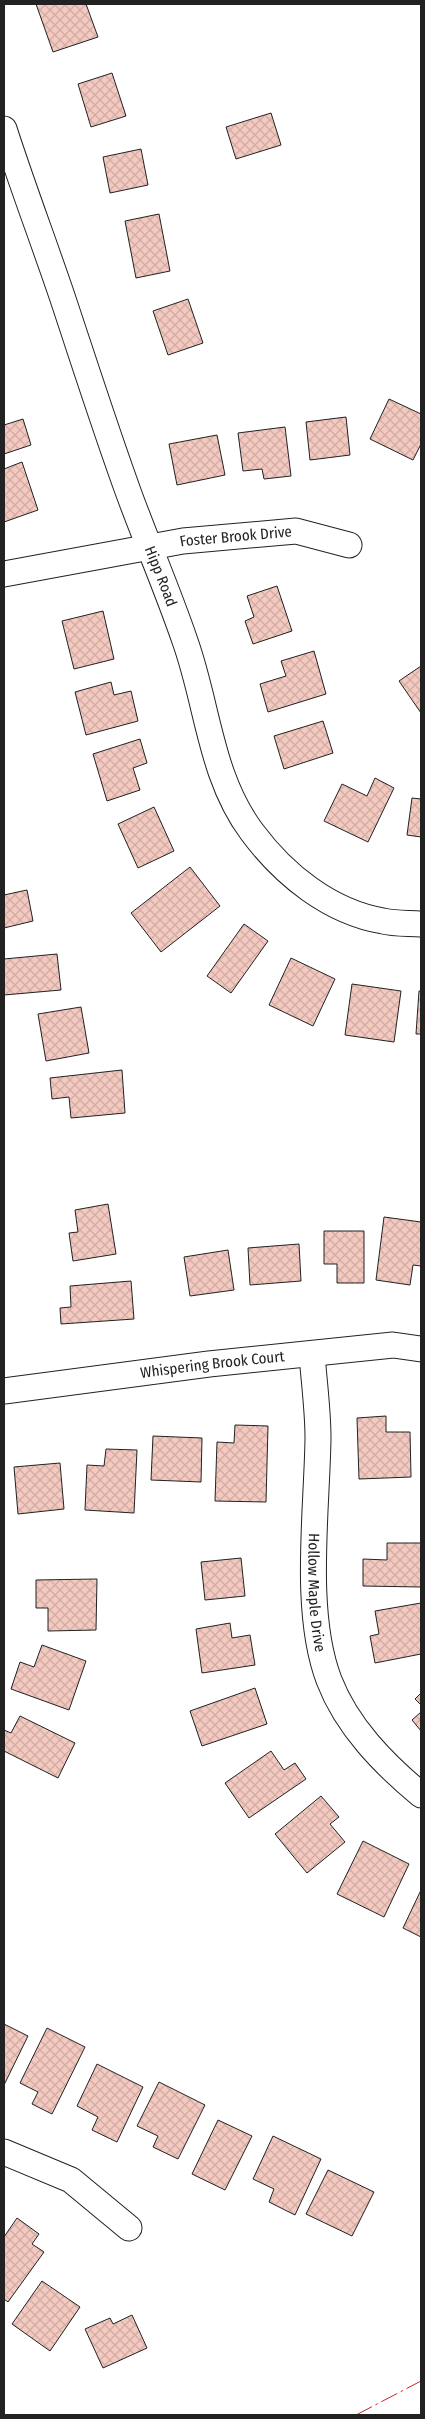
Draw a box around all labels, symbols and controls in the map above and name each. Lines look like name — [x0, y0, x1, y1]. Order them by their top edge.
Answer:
street label: Foster Brook Drive — [178, 522, 293, 550]
street label: Hipp Road — [141, 543, 181, 609]
street label: Whispering Brook Court — [139, 1347, 285, 1382]
street label: Hollow Maple Drive — [304, 1533, 330, 1653]

